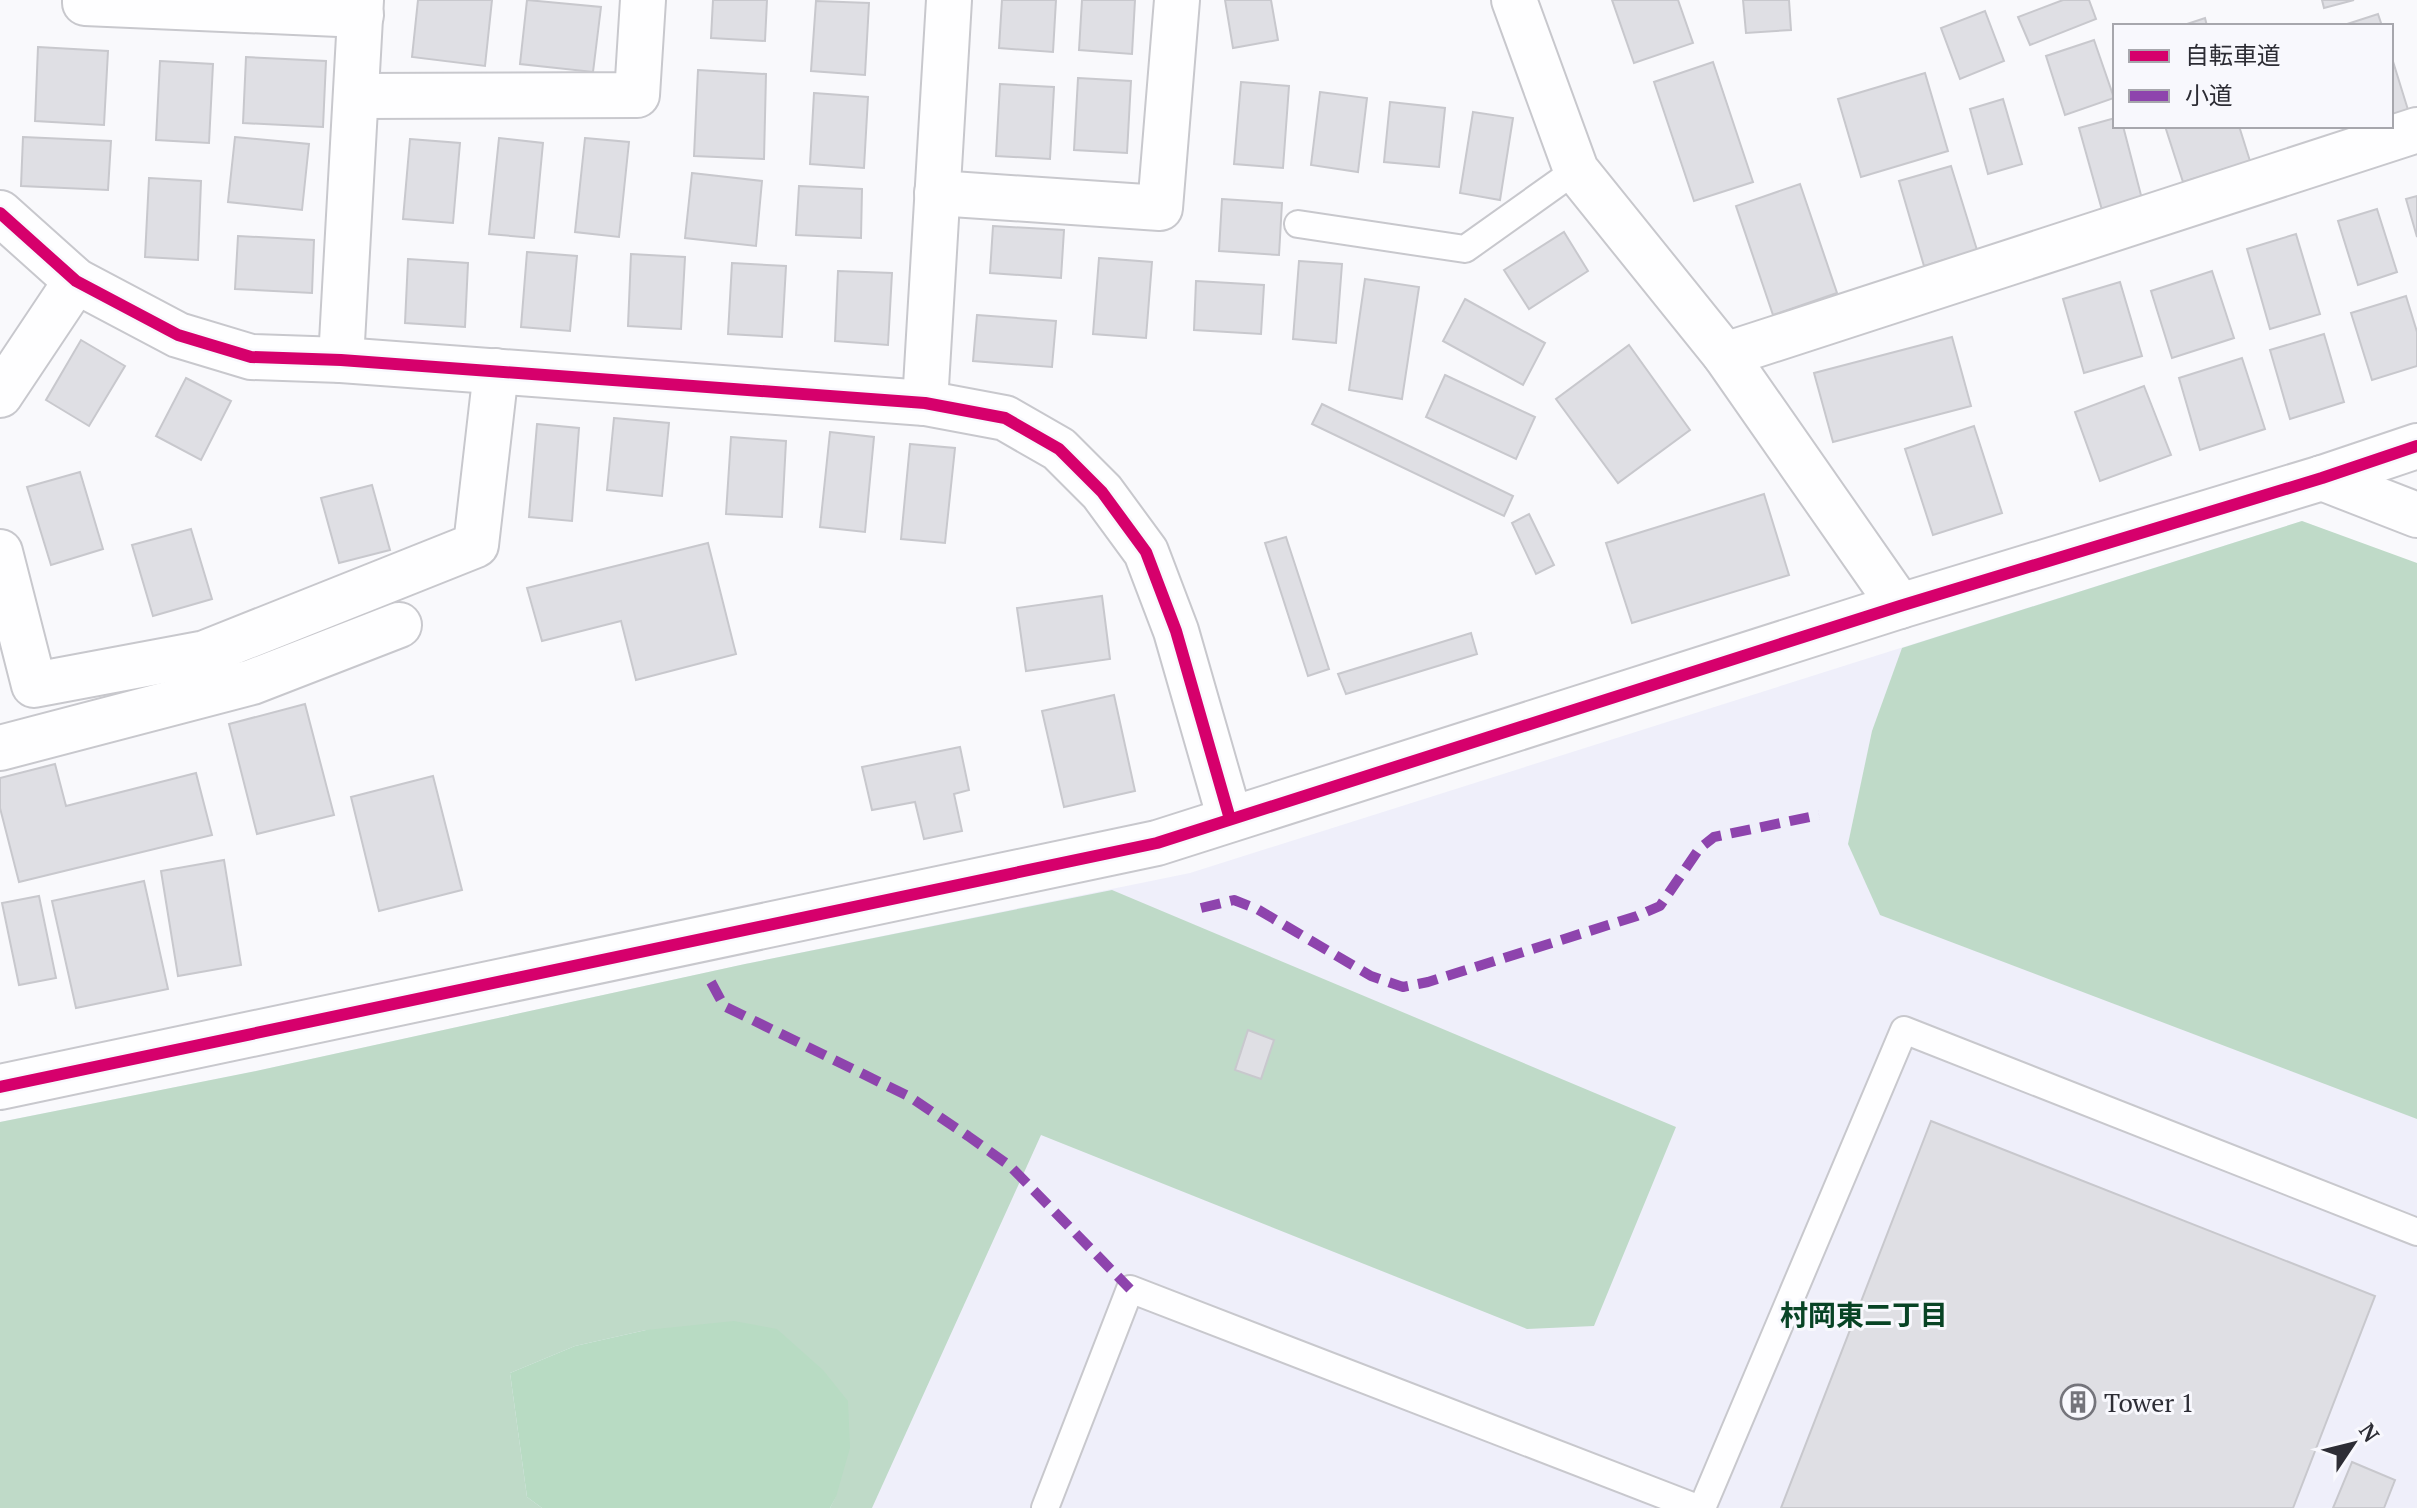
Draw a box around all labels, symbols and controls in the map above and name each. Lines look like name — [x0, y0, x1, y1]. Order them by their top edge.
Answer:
legend — [2113, 24, 2393, 128]
text: 自転車道 — [2185, 39, 2281, 71]
text: 小道 — [2185, 79, 2233, 111]
district label: 村岡東二丁目 — [1780, 1296, 1948, 1333]
building icon: Tower 1 — [2059, 1383, 2097, 1421]
place label: Tower 1 — [2104, 1385, 2194, 1419]
north arrow — [2313, 1404, 2393, 1484]
text: N — [2353, 1417, 2387, 1448]

